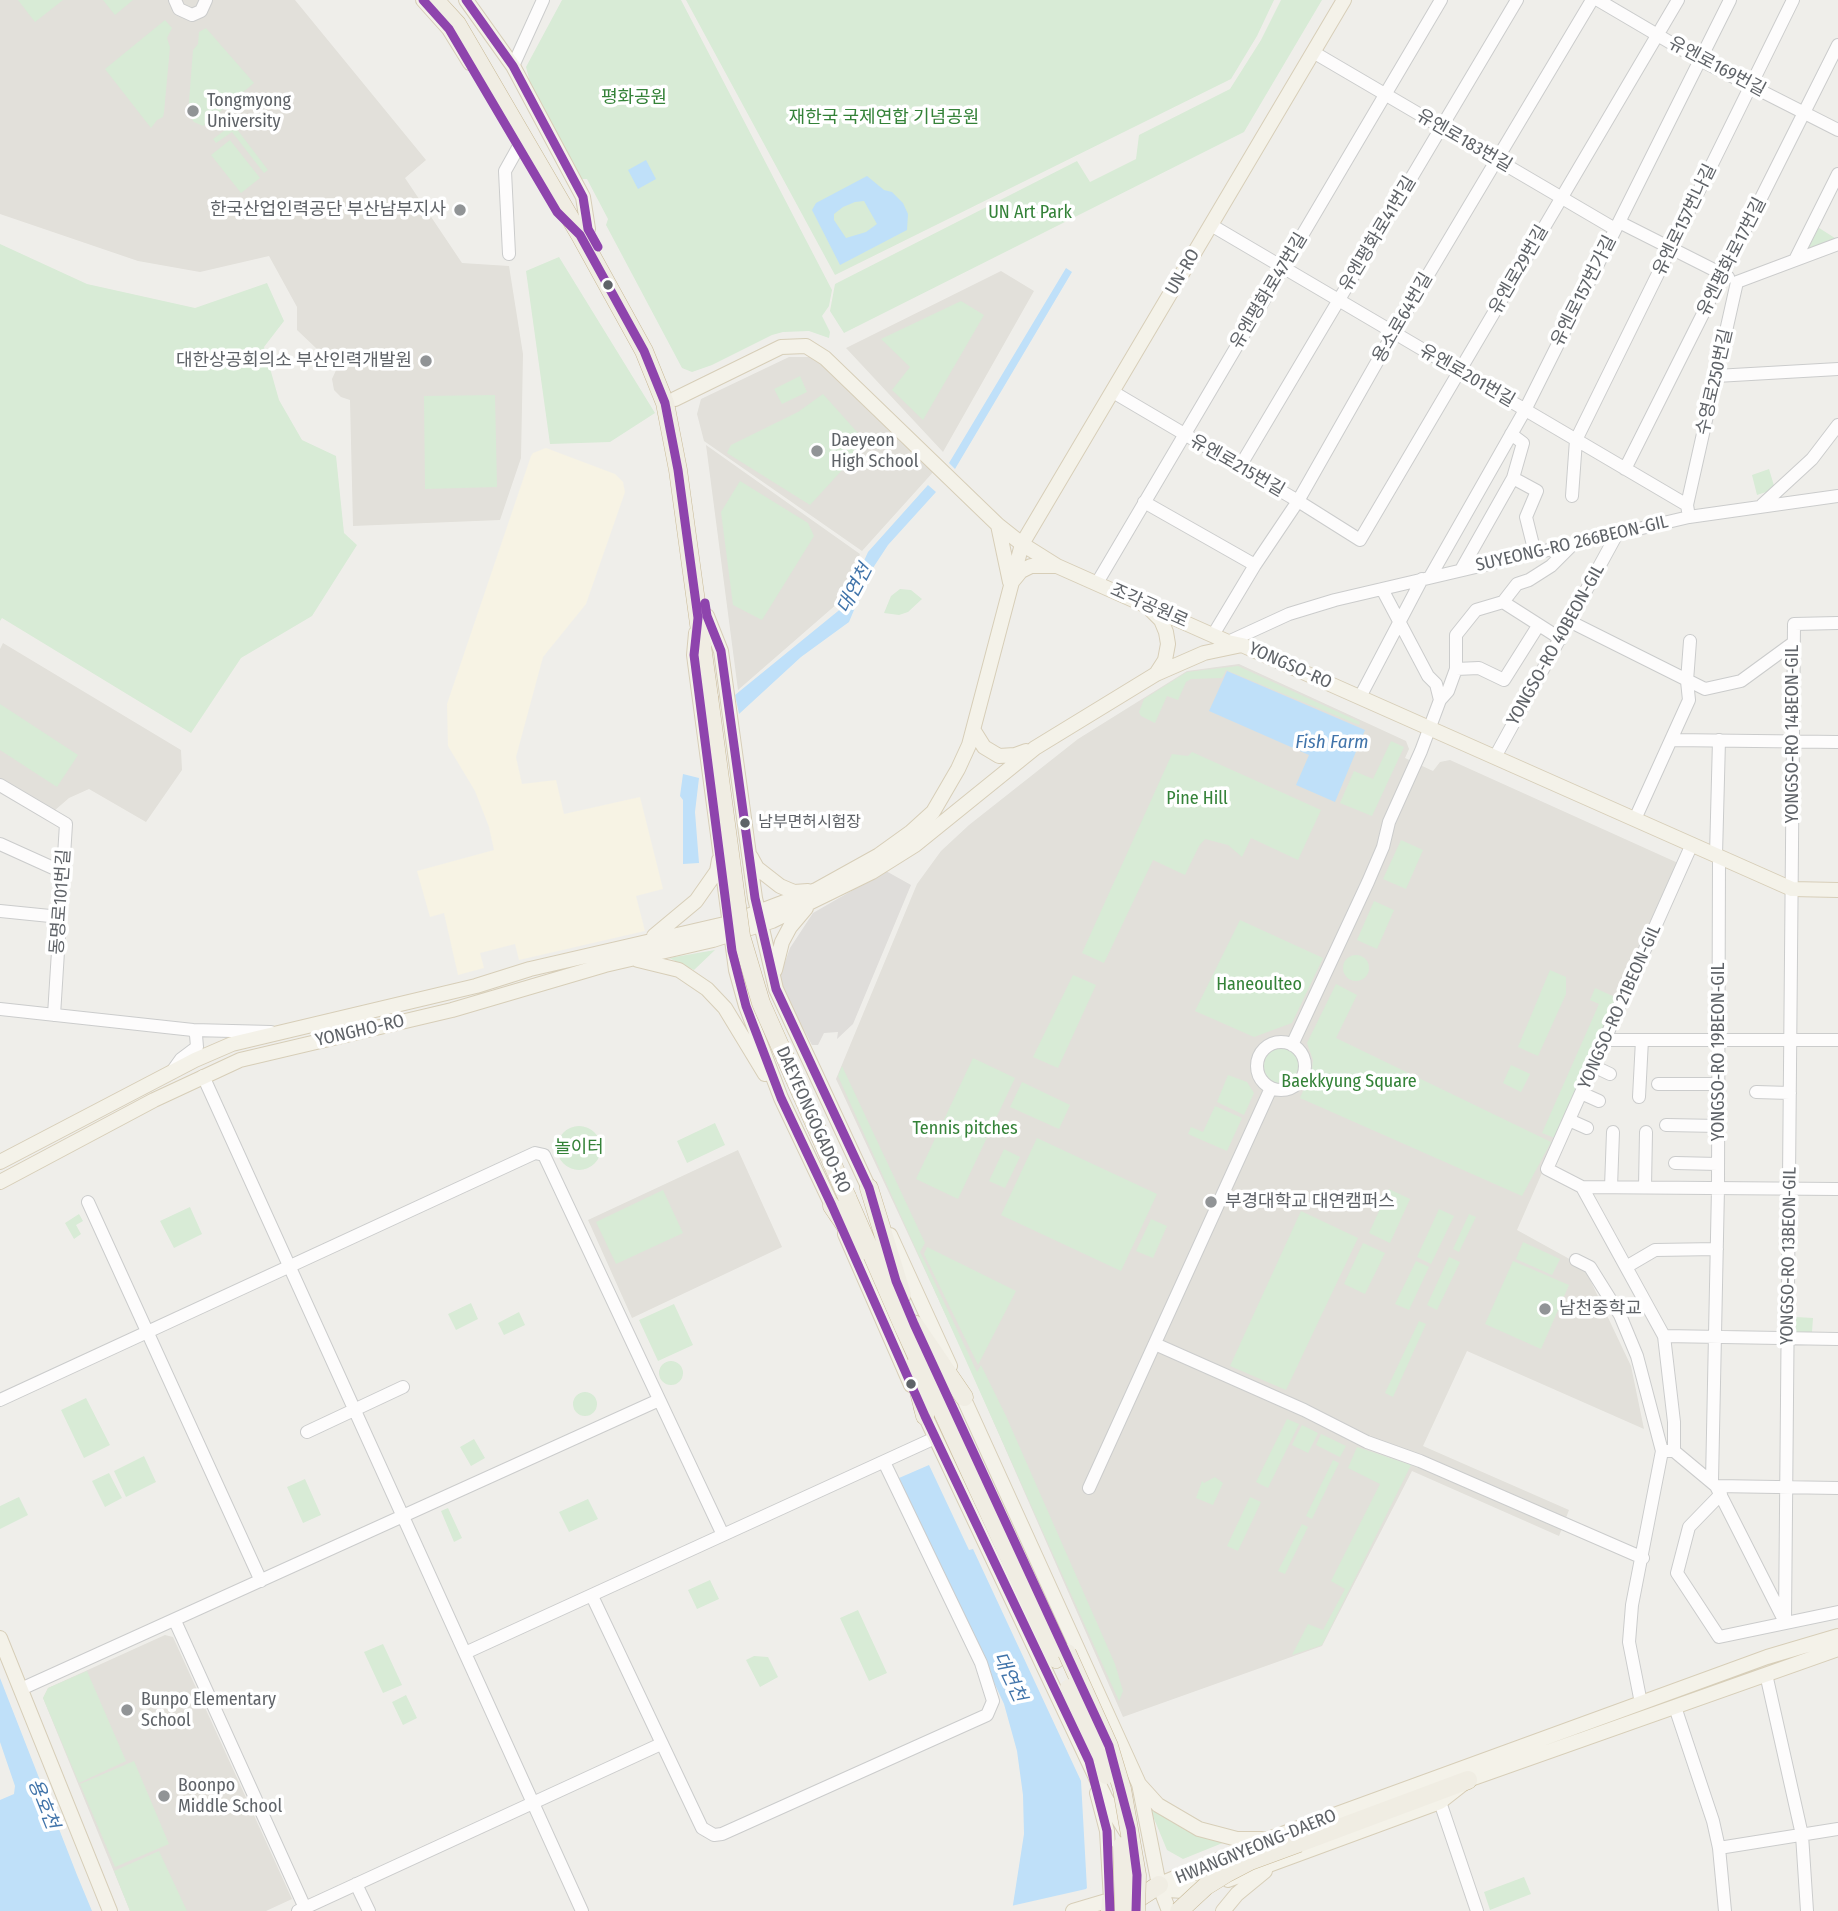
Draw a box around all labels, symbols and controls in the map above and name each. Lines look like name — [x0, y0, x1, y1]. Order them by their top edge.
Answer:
street label: 유엔로169번길 — [1665, 32, 1769, 102]
park label: 평화공원 — [601, 87, 667, 109]
place label: Tongmyong University — [207, 90, 291, 132]
marker: Tongmyong University — [185, 103, 201, 119]
street label: 유엔로183번길 — [1412, 105, 1516, 177]
park label: 재한국 국제연합 기념공원 — [789, 107, 979, 129]
street label: 유엔로157번나길 — [1649, 161, 1721, 279]
street label: 유엔평화로41번길 — [1335, 172, 1421, 296]
street label: 유엔평화로17번길 — [1693, 194, 1771, 320]
place label: 한국산업인력공단 부산남부지사 — [210, 199, 446, 221]
marker: 한국산업인력공단 부산남부지사 — [452, 202, 468, 218]
park label: UN Art Park — [988, 202, 1072, 224]
street label: 유엔로29번길 — [1485, 222, 1553, 318]
street label: 유엔평화로47번길 — [1226, 229, 1312, 353]
street label: 유엔로157번가길 — [1547, 232, 1621, 350]
street label: UN-RO — [1161, 245, 1205, 299]
street label: 용소로64번길 — [1369, 269, 1437, 367]
unlabelled marker — [601, 278, 615, 292]
street label: 수영로250번길 — [1692, 327, 1738, 437]
street label: 유엔로201번길 — [1415, 340, 1519, 412]
place label: 대한상공회의소 부산인력개발원 — [176, 350, 412, 372]
marker: 대한상공회의소 부산인력개발원 — [418, 353, 434, 369]
place label: Daeyeon High School — [831, 430, 918, 472]
street label: 유엔로215번길 — [1186, 430, 1288, 502]
marker: Daeyeon High School — [809, 443, 825, 459]
street label: SUYEONG-RO 266BEON-GIL — [1474, 511, 1670, 577]
water label: 대연천 — [833, 560, 877, 618]
street label: YONGSO-RO 40BEON-GIL — [1503, 561, 1609, 729]
street label: 조각공원로 — [1107, 579, 1191, 633]
street label: YONGSO-RO — [1245, 638, 1335, 694]
street label: YONGSO-RO 14BEON-GIL — [1782, 645, 1804, 823]
water label: Fish Farm — [1295, 732, 1369, 754]
park label: Pine Hill — [1166, 788, 1228, 810]
place label: 남부면허시험장 — [758, 813, 861, 833]
marker: 남부면허시험장 — [738, 816, 752, 830]
street label: 동명로101번길 — [47, 848, 75, 956]
street label: YONGSO-RO 21BEON-GIL — [1574, 922, 1666, 1092]
street label: YONGSO-RO 19BEON-GIL — [1708, 963, 1730, 1141]
park label: Haneoulteo — [1216, 974, 1302, 996]
street label: YONGHO-RO — [313, 1010, 407, 1052]
street label: DAEYEONGOGADO-RO — [771, 1043, 855, 1197]
park label: Baekkyung Square — [1281, 1071, 1417, 1093]
park label: Tennis pitches — [912, 1118, 1018, 1140]
park label: 놀이터 — [554, 1137, 604, 1159]
street label: YONGSO-RO 13BEON-GIL — [1777, 1167, 1801, 1345]
place label: 부경대학교 대연캠퍼스 — [1225, 1191, 1395, 1213]
marker: 부경대학교 대연캠퍼스 — [1203, 1194, 1219, 1210]
place label: 남천중학교 — [1559, 1298, 1642, 1320]
marker: 남천중학교 — [1537, 1301, 1553, 1317]
unlabelled marker — [904, 1377, 918, 1391]
water label: 대연천 — [988, 1648, 1030, 1706]
place label: Bunpo Elementary School — [141, 1689, 276, 1732]
marker: Bunpo Elementary School — [119, 1702, 135, 1718]
water label: 용호천 — [23, 1775, 63, 1833]
place label: Boonpo Middle School — [178, 1775, 282, 1817]
marker: Boonpo Middle School — [156, 1788, 172, 1804]
street label: HWANGNYEONG-DAERO — [1172, 1805, 1340, 1889]

